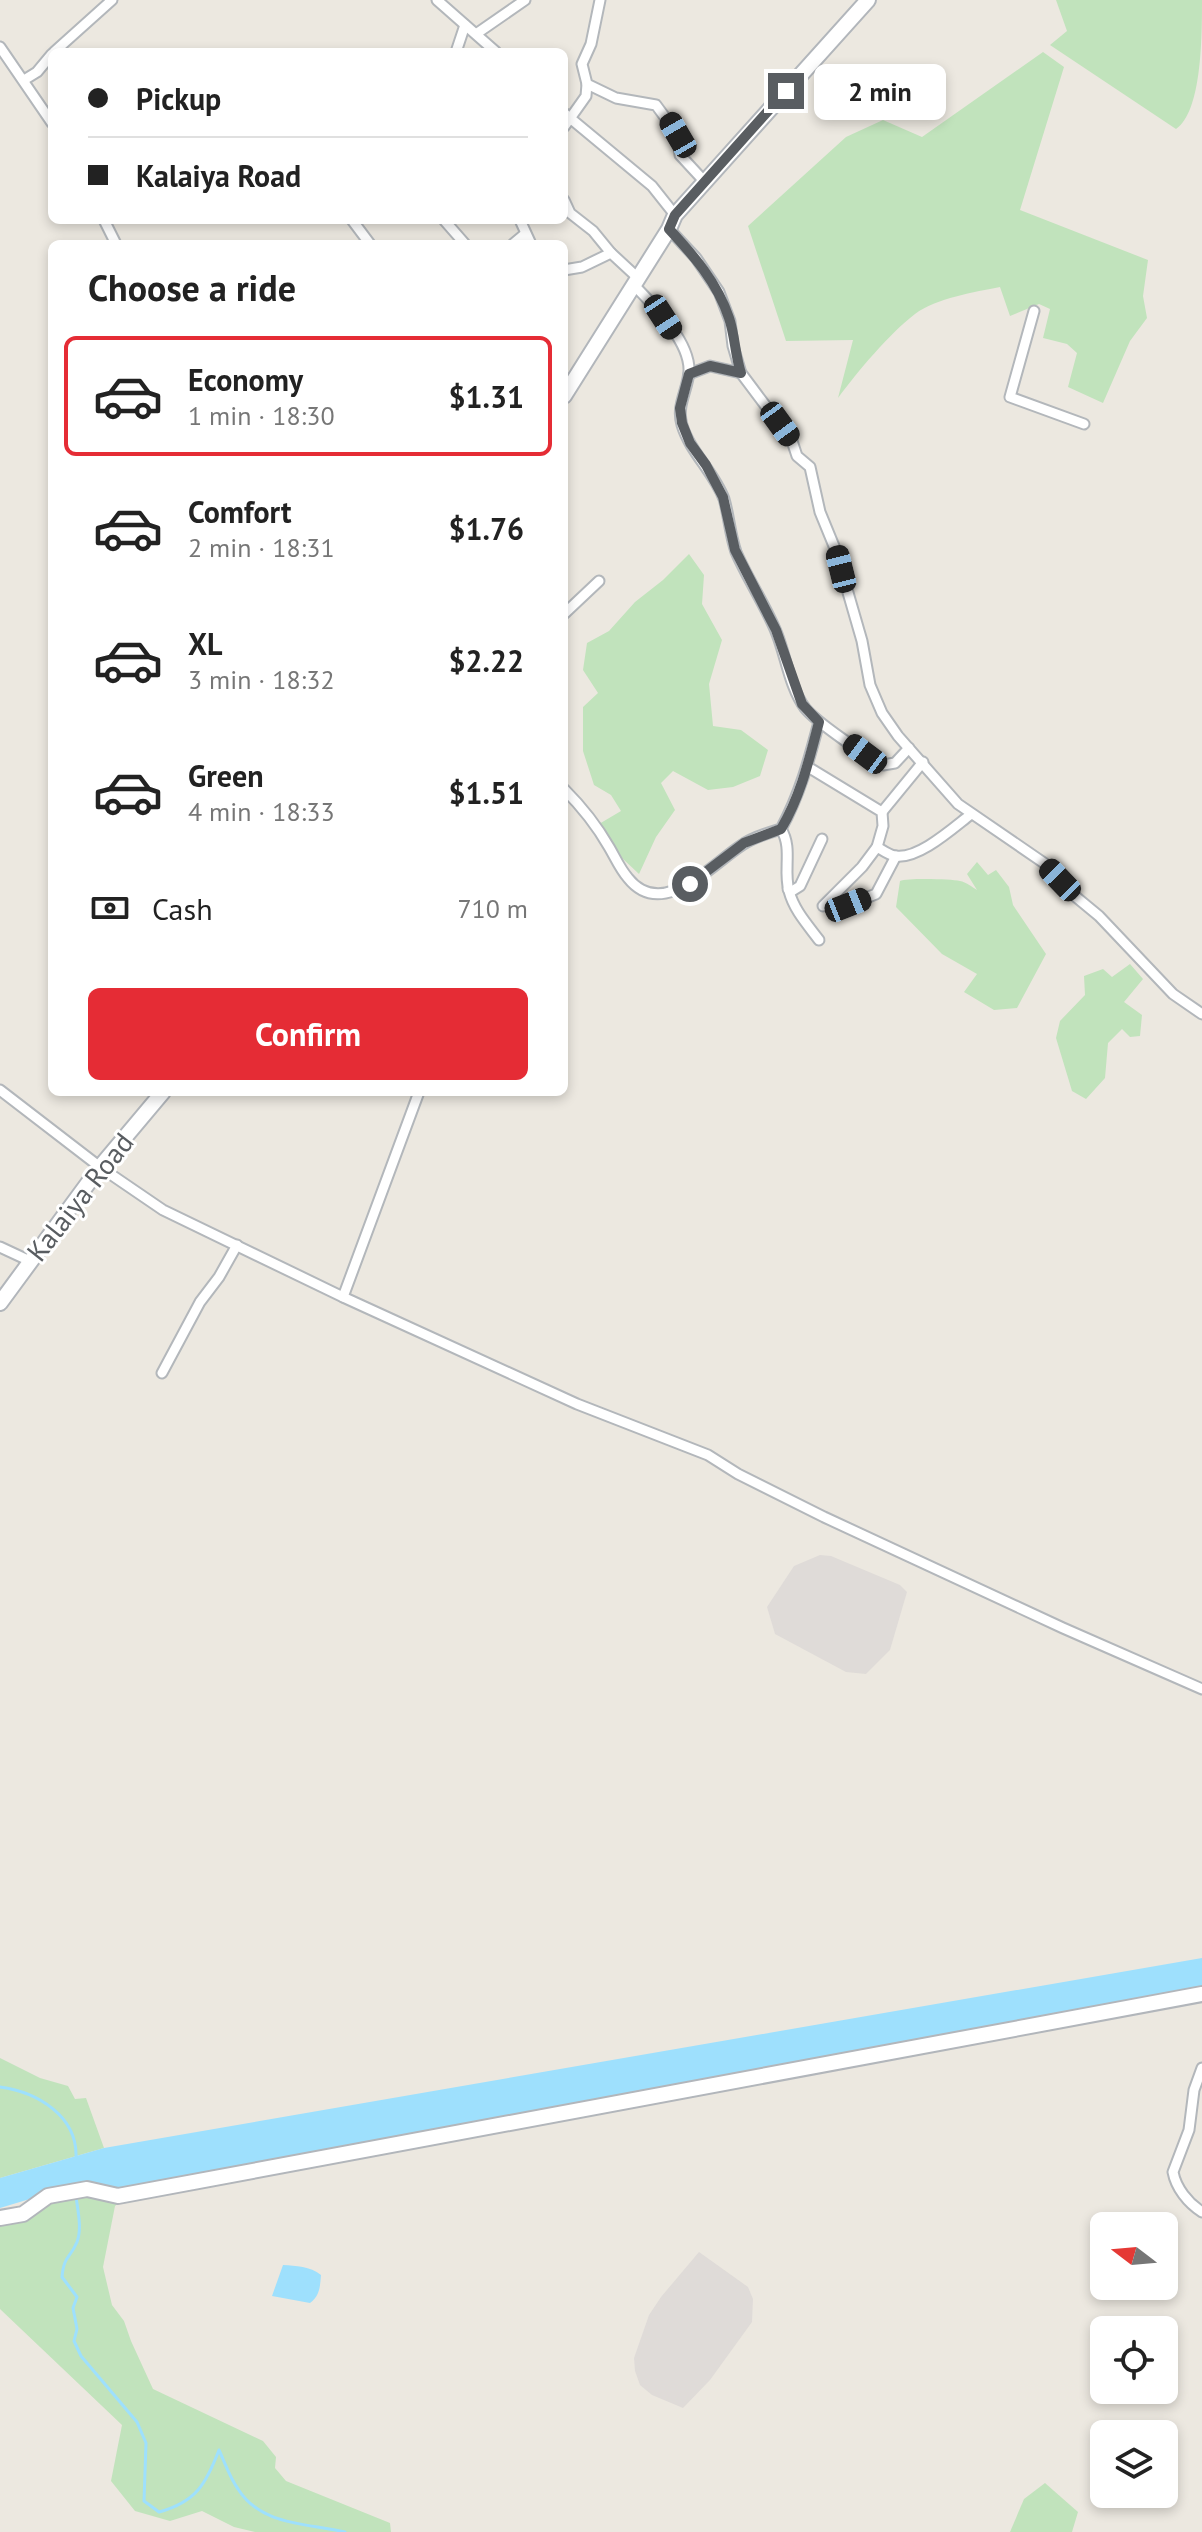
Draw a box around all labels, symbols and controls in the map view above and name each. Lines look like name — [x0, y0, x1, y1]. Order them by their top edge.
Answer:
callout: 2 min — [814, 63, 946, 119]
route end — [768, 73, 804, 109]
text: 2 min — [848, 75, 912, 108]
text: Pickup — [136, 79, 221, 118]
car — [656, 108, 700, 162]
text: Kalaiya Road — [136, 156, 301, 195]
text: Choose a ride — [88, 264, 296, 311]
car — [640, 290, 686, 344]
icon: car — [92, 360, 164, 432]
text: Economy — [188, 360, 303, 399]
text: $1.31 — [449, 377, 524, 416]
car — [756, 398, 804, 450]
text: 1 min · 18:30 — [188, 399, 335, 432]
icon: car — [92, 492, 164, 564]
text: Comfort — [188, 492, 291, 531]
text: $1.76 — [449, 509, 524, 548]
text: 2 min · 18:31 — [188, 531, 335, 564]
car — [824, 543, 858, 595]
icon: car — [92, 624, 164, 696]
text: XL — [188, 624, 222, 663]
text: $2.22 — [449, 641, 524, 680]
text: 3 min · 18:32 — [188, 663, 335, 696]
car — [839, 730, 891, 778]
icon: car — [92, 756, 164, 828]
text: Green — [188, 756, 263, 795]
text: $1.51 — [449, 773, 524, 812]
text: 4 min · 18:33 — [188, 795, 335, 828]
car — [1035, 854, 1085, 906]
route start — [672, 866, 708, 902]
car — [821, 885, 875, 925]
icon: cash — [88, 886, 132, 930]
text: Cash — [152, 889, 213, 928]
text: 710 m — [457, 892, 528, 925]
button: Confirm — [88, 988, 528, 1080]
street label: Kalaiya Road — [18, 1125, 141, 1269]
north arrow — [1090, 2212, 1178, 2300]
map controls — [1090, 2212, 1178, 2508]
button: locate — [1090, 2316, 1178, 2404]
button: layers — [1090, 2420, 1178, 2508]

